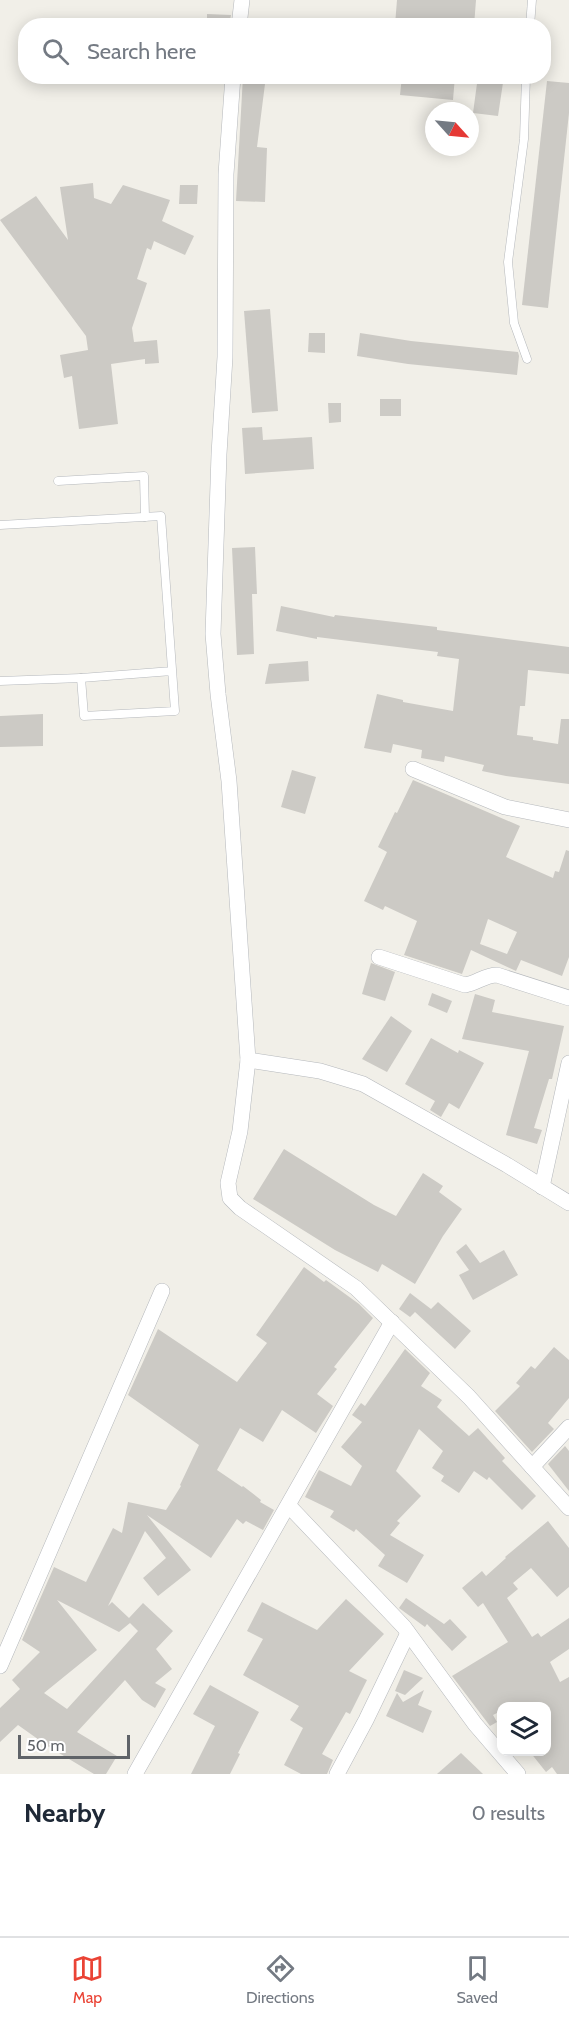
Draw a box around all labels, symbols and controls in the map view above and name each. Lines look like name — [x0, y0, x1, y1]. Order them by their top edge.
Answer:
search box — [18, 18, 551, 84]
icon: search — [39, 35, 72, 68]
text: Search here — [87, 38, 196, 65]
north arrow — [425, 102, 479, 156]
map controls — [497, 1702, 551, 1756]
button: layers — [497, 1702, 551, 1756]
scale bar — [18, 1732, 130, 1760]
text: 50 m — [27, 1736, 64, 1755]
text: Nearby — [24, 1797, 105, 1829]
text: 0 results — [472, 1801, 545, 1825]
tab: Map — [71, 1952, 104, 2007]
tab: Directions — [246, 1952, 314, 2007]
tab: Saved — [456, 1952, 498, 2007]

